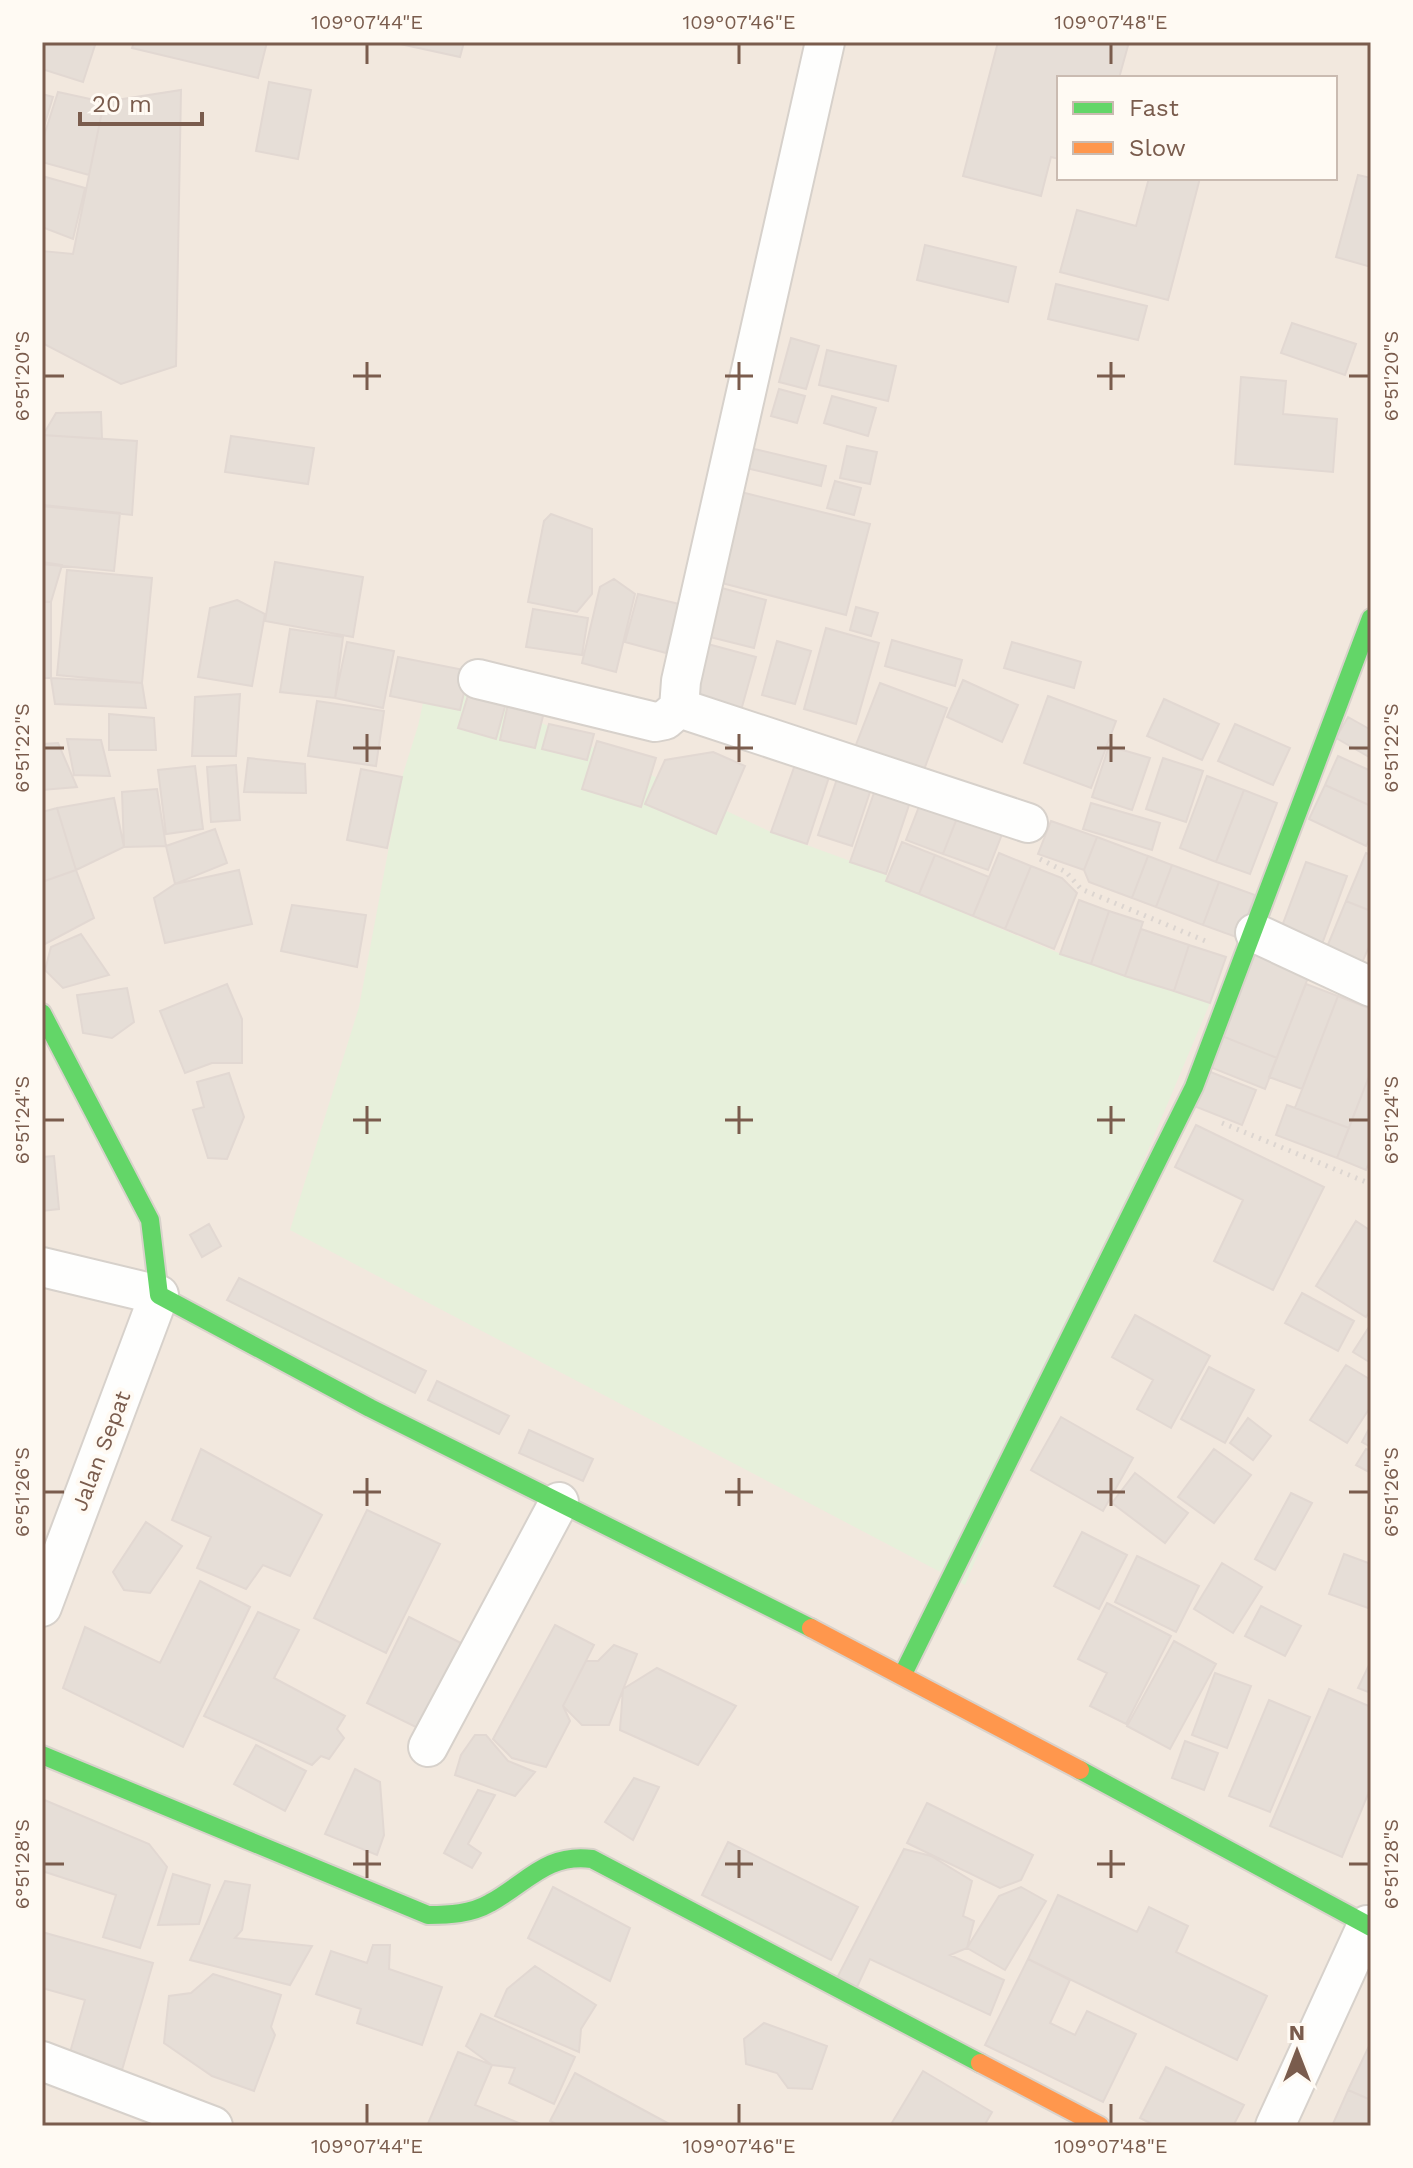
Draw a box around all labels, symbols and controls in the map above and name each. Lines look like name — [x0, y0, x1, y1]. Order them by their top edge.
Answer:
text: 109°07'44"E — [311, 10, 423, 34]
text: 109°07'46"E — [682, 10, 796, 34]
text: 109°07'48"E — [1054, 10, 1168, 34]
scale bar — [80, 76, 202, 126]
legend — [1057, 76, 1337, 180]
text: 20 m — [92, 90, 152, 118]
text: Fast — [1129, 94, 1179, 122]
text: Slow — [1129, 134, 1186, 162]
text: 6°51'20"S — [10, 331, 34, 421]
text: 6°51'20"S — [1379, 331, 1403, 421]
text: 6°51'22"S — [10, 703, 34, 793]
text: 6°51'22"S — [1379, 703, 1403, 793]
text: 6°51'24"S — [10, 1076, 34, 1164]
text: 6°51'24"S — [1379, 1076, 1403, 1164]
street label: Jalan Sepat — [67, 1387, 135, 1515]
text: 6°51'26"S — [10, 1447, 34, 1537]
text: 6°51'26"S — [1379, 1447, 1403, 1537]
text: 6°51'28"S — [10, 1819, 34, 1909]
text: 6°51'28"S — [1379, 1819, 1403, 1909]
north arrow — [1257, 2012, 1337, 2092]
text: N — [1289, 2020, 1305, 2045]
text: 109°07'44"E — [311, 2134, 423, 2158]
text: 109°07'46"E — [682, 2134, 796, 2158]
text: 109°07'48"E — [1054, 2134, 1168, 2158]

